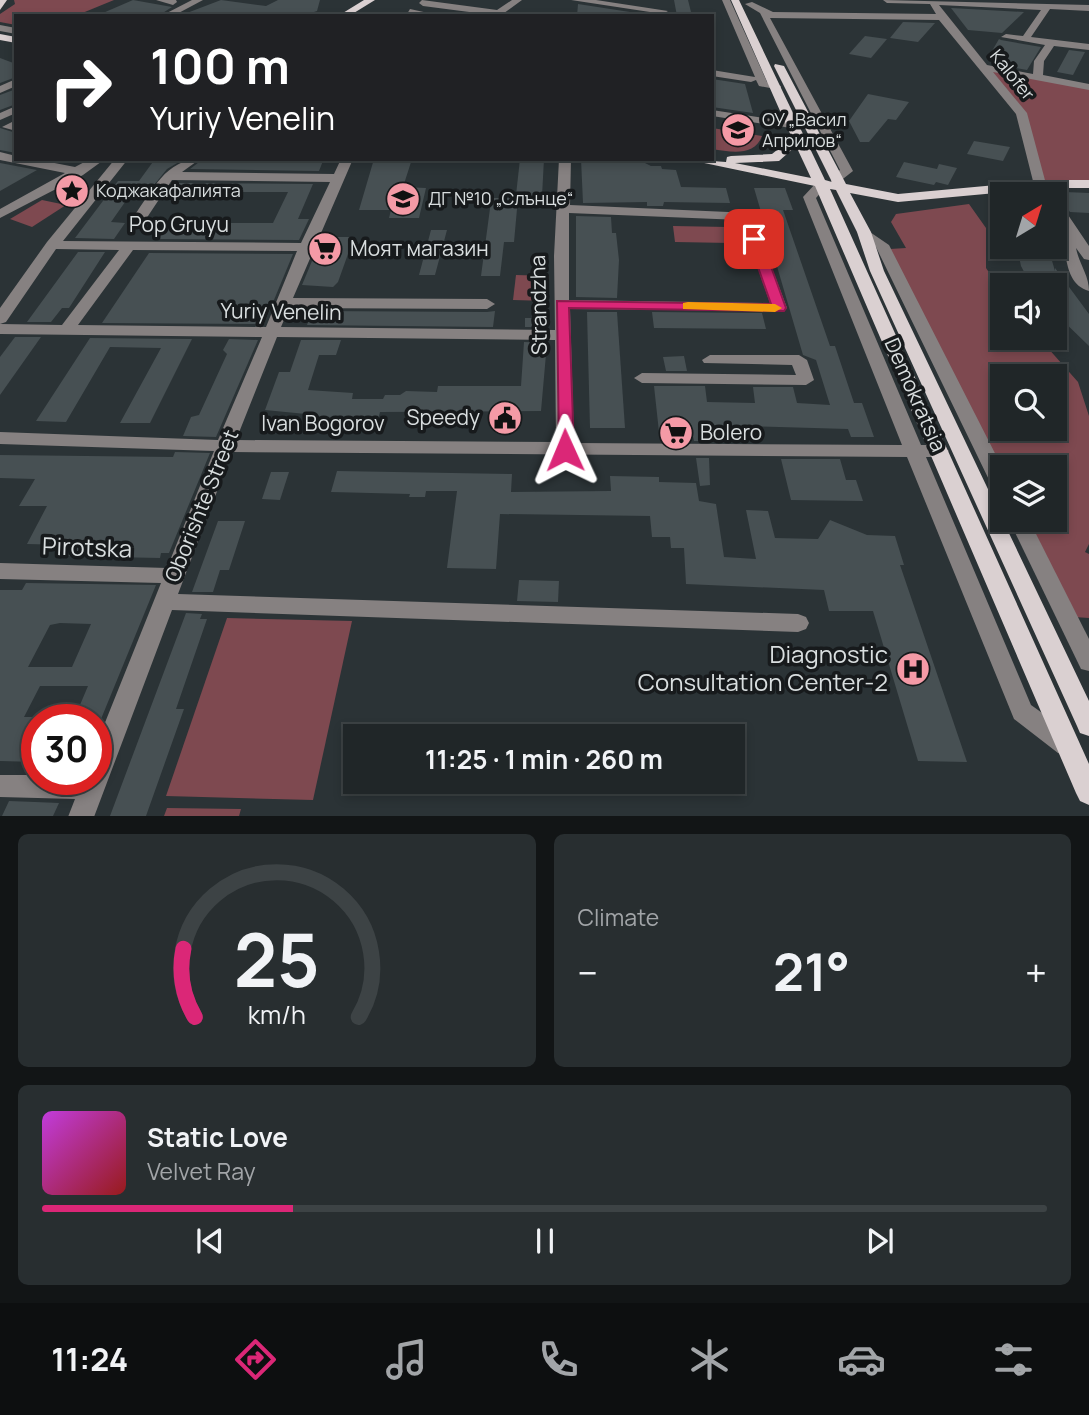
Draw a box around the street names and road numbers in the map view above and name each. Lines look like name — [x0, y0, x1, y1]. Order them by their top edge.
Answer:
street label: Kalofer — [985, 44, 1041, 105]
street label: Pop Gruyu — [129, 210, 229, 238]
street label: Strandzha — [523, 255, 553, 355]
street label: Yuriy Venelin — [220, 296, 342, 326]
street label: Demokratsia — [878, 333, 953, 456]
street label: Ivan Bogorov — [261, 409, 385, 437]
street label: Oborishte Street — [158, 425, 244, 586]
street label: Pirotska — [41, 528, 133, 565]

